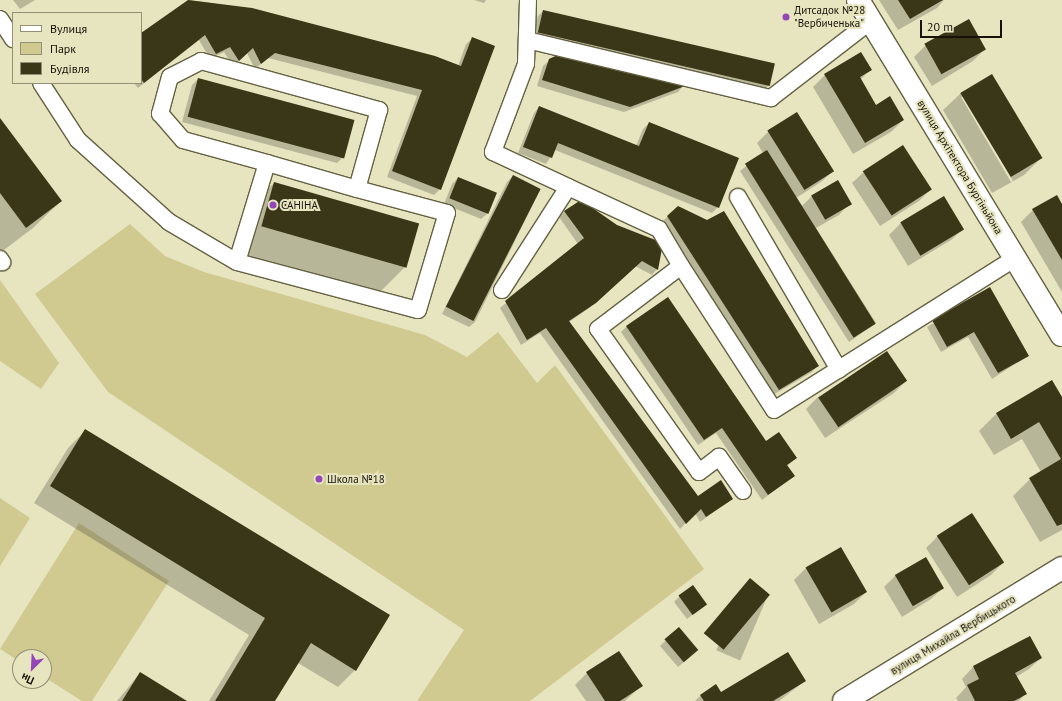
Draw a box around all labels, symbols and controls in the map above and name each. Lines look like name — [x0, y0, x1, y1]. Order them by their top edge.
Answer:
place label: Дитсадок №28 "Вербиченька" — [794, 4, 865, 30]
legend — [12, 12, 142, 84]
marker: Дитсадок №28 "Вербиченька" — [781, 12, 791, 22]
scale bar — [922, 12, 1004, 38]
text: 20 m — [927, 19, 953, 34]
text: Вулиця — [50, 21, 87, 36]
text: Парк — [50, 41, 76, 56]
text: Будівля — [50, 61, 89, 76]
street label: вулиця Архітектора Бургіньйона — [914, 97, 1006, 237]
place label: САНІНА — [281, 198, 318, 212]
marker: САНІНА — [268, 200, 278, 210]
place label: Школа №18 — [327, 472, 385, 486]
marker: Школа №18 — [314, 474, 324, 484]
street label: вулиця Михайла Вербицького — [888, 592, 1018, 678]
north arrow — [12, 649, 52, 689]
text: Пн — [19, 670, 36, 688]

